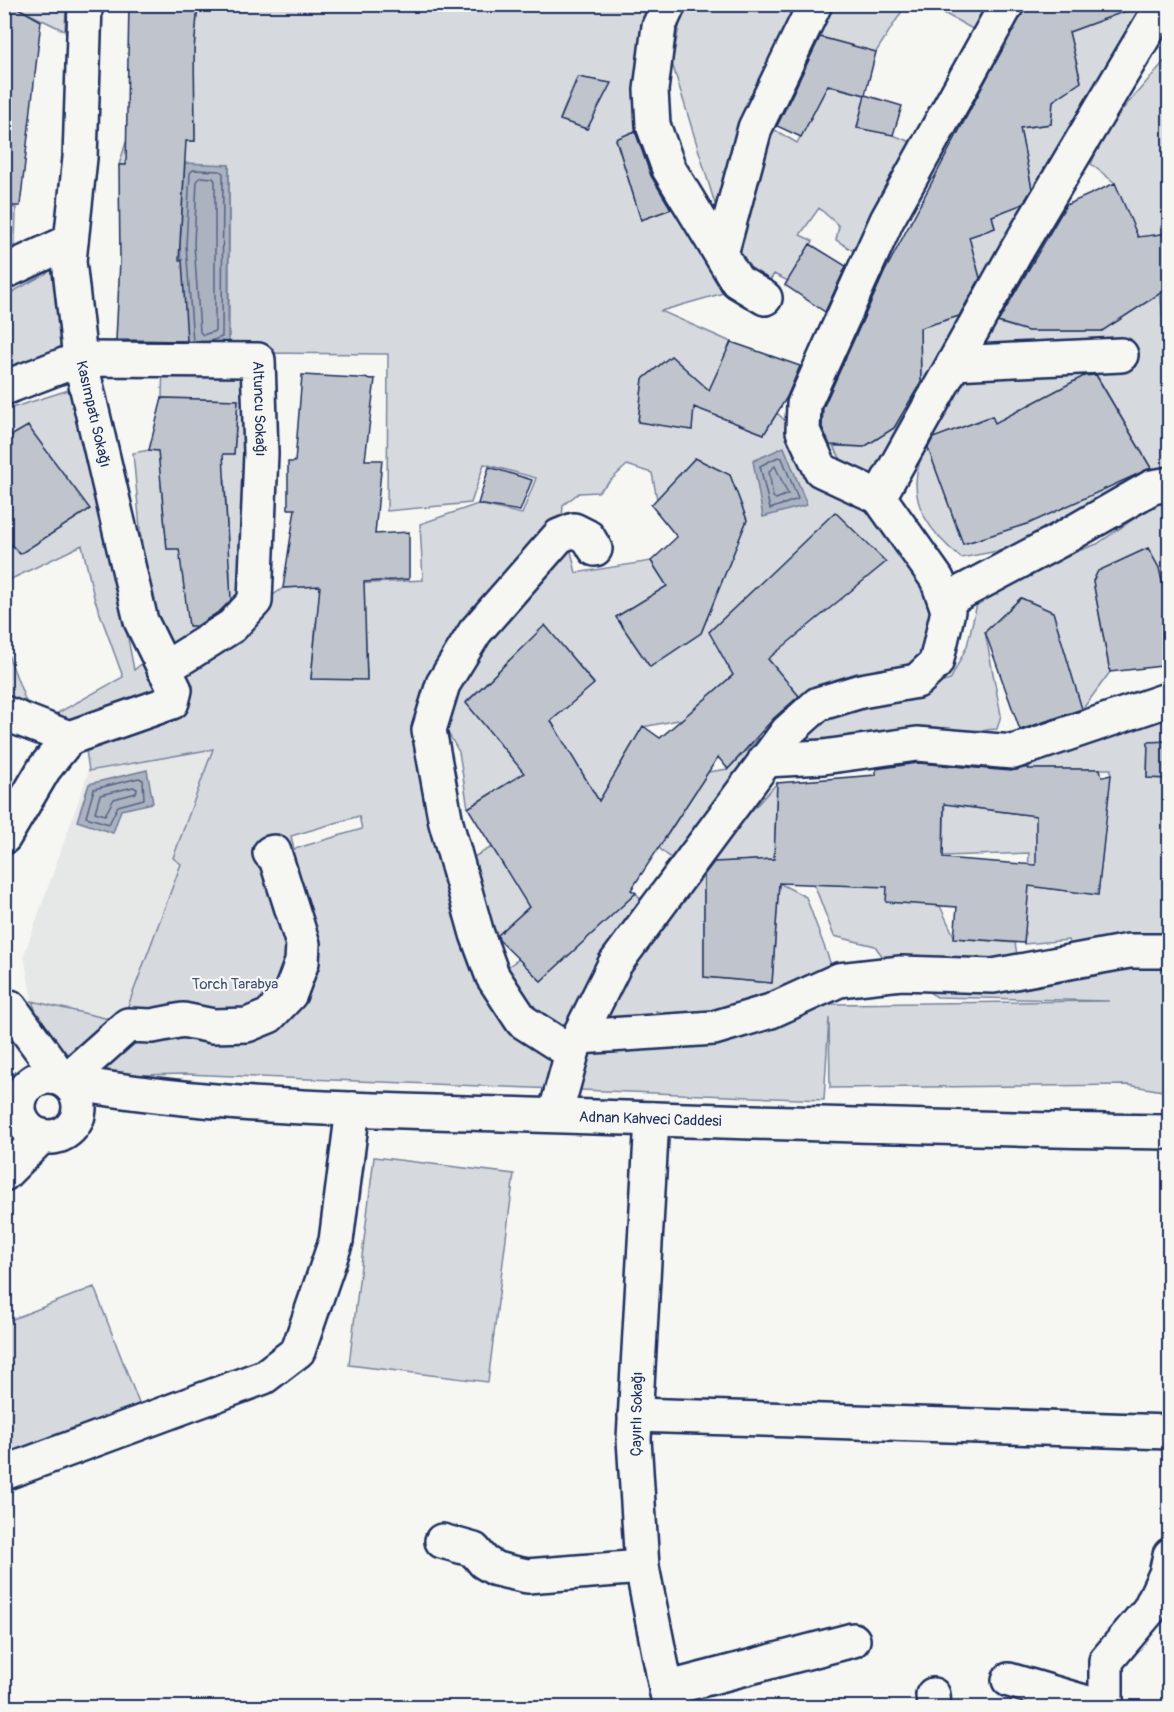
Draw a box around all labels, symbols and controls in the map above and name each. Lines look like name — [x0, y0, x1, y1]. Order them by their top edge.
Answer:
street label: Kasımpatı Sokağı — [71, 359, 115, 469]
street label: Altuncu Sokağı — [249, 360, 271, 457]
park label: Torch Tarabya — [192, 975, 278, 994]
street label: Adnan Kahveci Caddesi — [579, 1107, 722, 1131]
street label: Çayırlı Sokağı — [627, 1371, 647, 1457]

